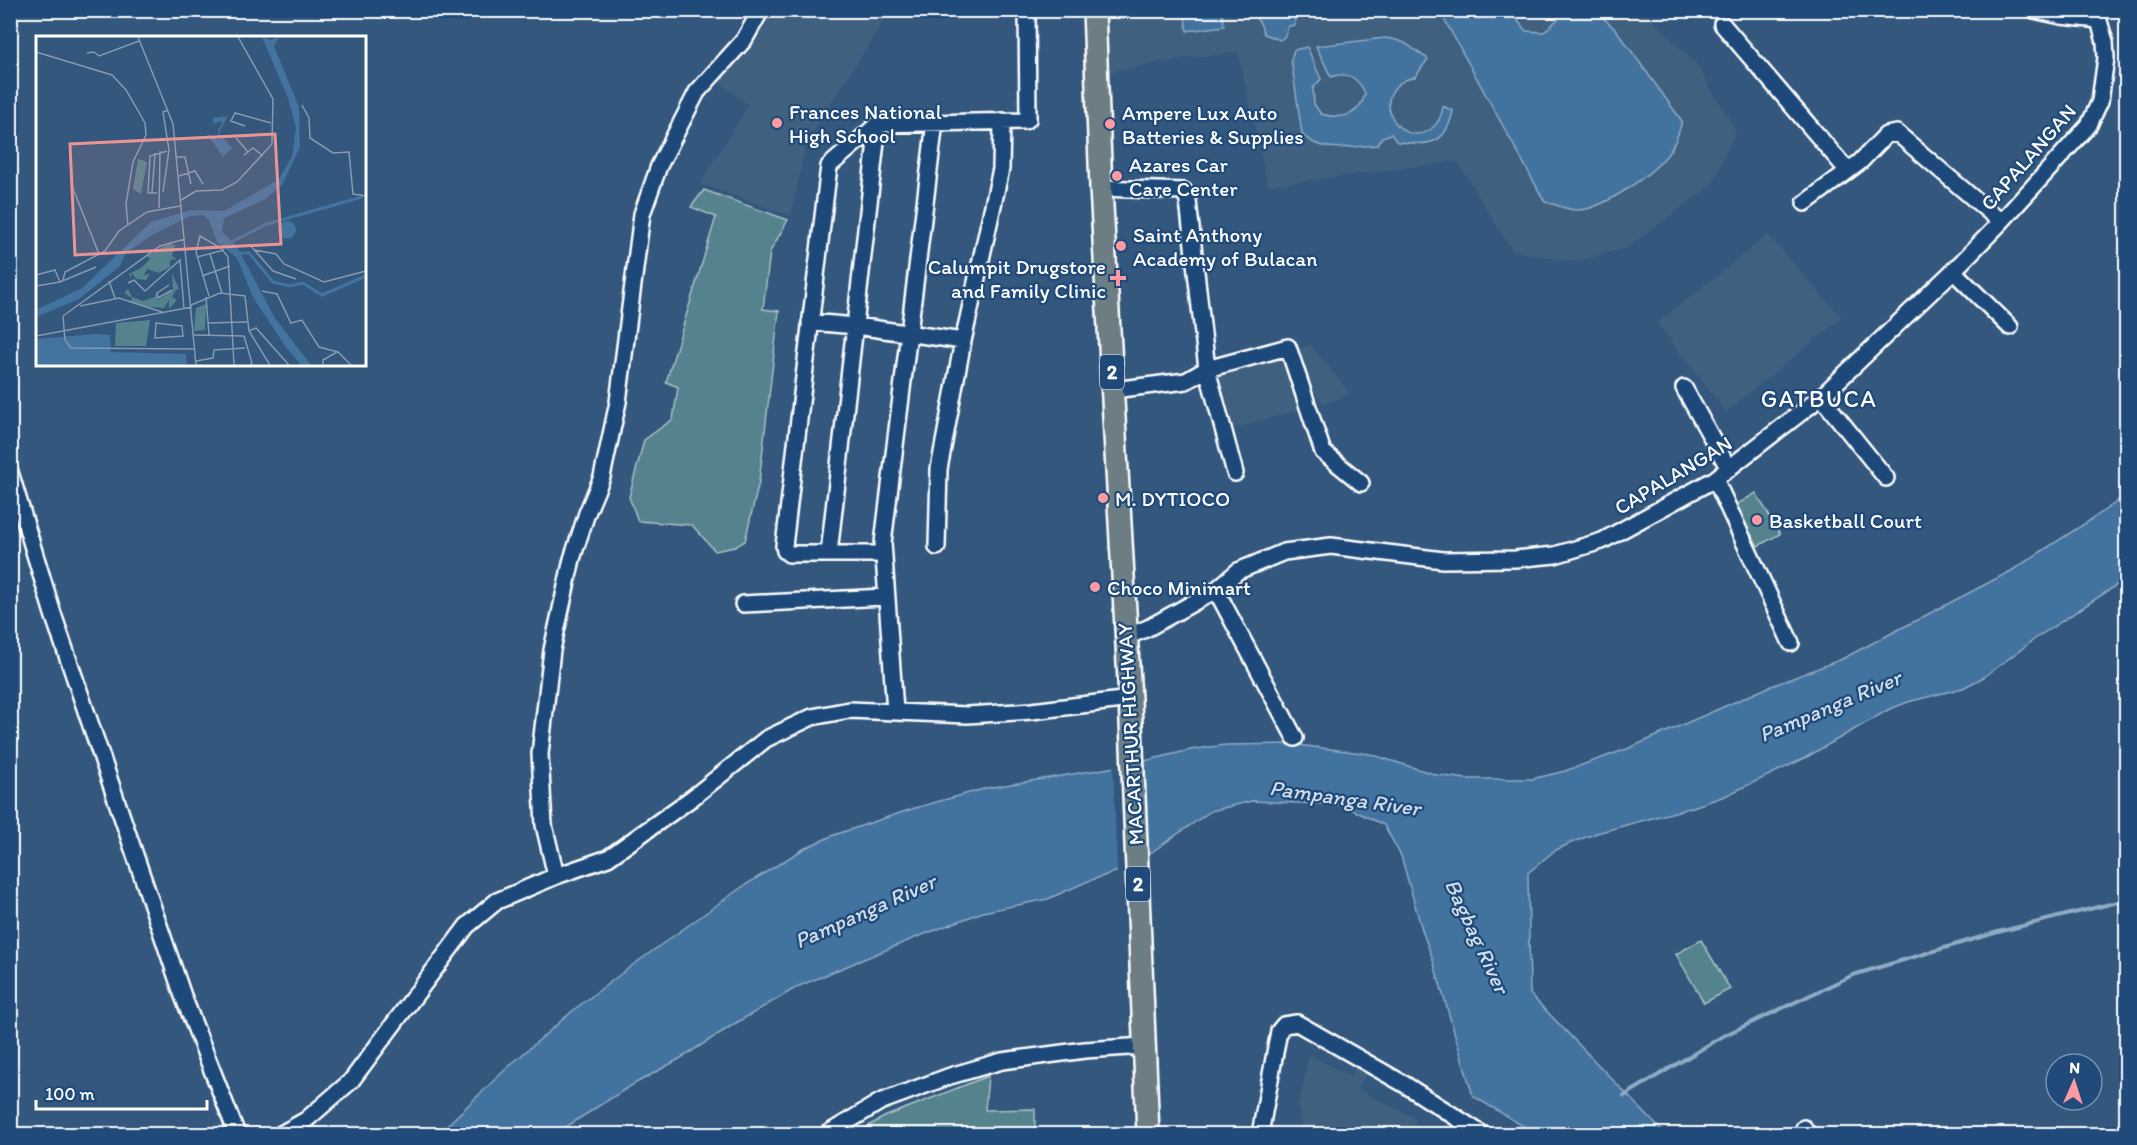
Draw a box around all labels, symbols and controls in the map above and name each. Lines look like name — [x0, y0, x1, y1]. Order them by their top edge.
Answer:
inset map — [36, 36, 366, 366]
place label: Frances National High School — [789, 99, 942, 148]
street label: CAPALANGAN — [1975, 99, 2081, 215]
place label: Ampere Lux Auto Batteries & Supplies — [1122, 100, 1304, 149]
marker: Frances National High School — [770, 116, 784, 130]
marker: Ampere Lux Auto Batteries & Supplies — [1103, 117, 1117, 131]
place label: Azares Car Care Center — [1129, 152, 1238, 201]
marker: Azares Car Care Center — [1110, 169, 1124, 183]
place label: Saint Anthony Academy of Bulacan — [1133, 222, 1317, 271]
marker: Saint Anthony Academy of Bulacan — [1114, 239, 1128, 253]
place label: Calumpit Drugstore and Family Clinic — [928, 254, 1106, 303]
marker: Calumpit Drugstore and Family Clinic — [1111, 271, 1125, 285]
road number: 2 — [1100, 355, 1124, 389]
district label: GATBUCA — [1761, 384, 1877, 413]
street label: CAPALANGAN — [1610, 430, 1736, 520]
place label: M. DYTIOCO — [1115, 486, 1230, 511]
marker: M. DYTIOCO — [1096, 491, 1110, 505]
place label: Basketball Court — [1769, 508, 1922, 533]
marker: Basketball Court — [1750, 513, 1764, 527]
place label: Choco Minimart — [1107, 575, 1251, 600]
marker: Choco Minimart — [1088, 580, 1102, 594]
street label: MACARTHUR HIGHWAY — [1112, 622, 1148, 846]
water label: Pampanga River — [1755, 663, 1907, 748]
water label: Pampanga River — [1268, 774, 1424, 822]
water label: Pampanga River — [790, 867, 942, 954]
road number: 2 — [1126, 867, 1150, 901]
water label: Bagbag River — [1439, 874, 1516, 1000]
north arrow — [2044, 1052, 2104, 1112]
text: N — [2069, 1058, 2081, 1077]
scale bar — [36, 1073, 207, 1111]
text: 100 m — [45, 1083, 95, 1105]

